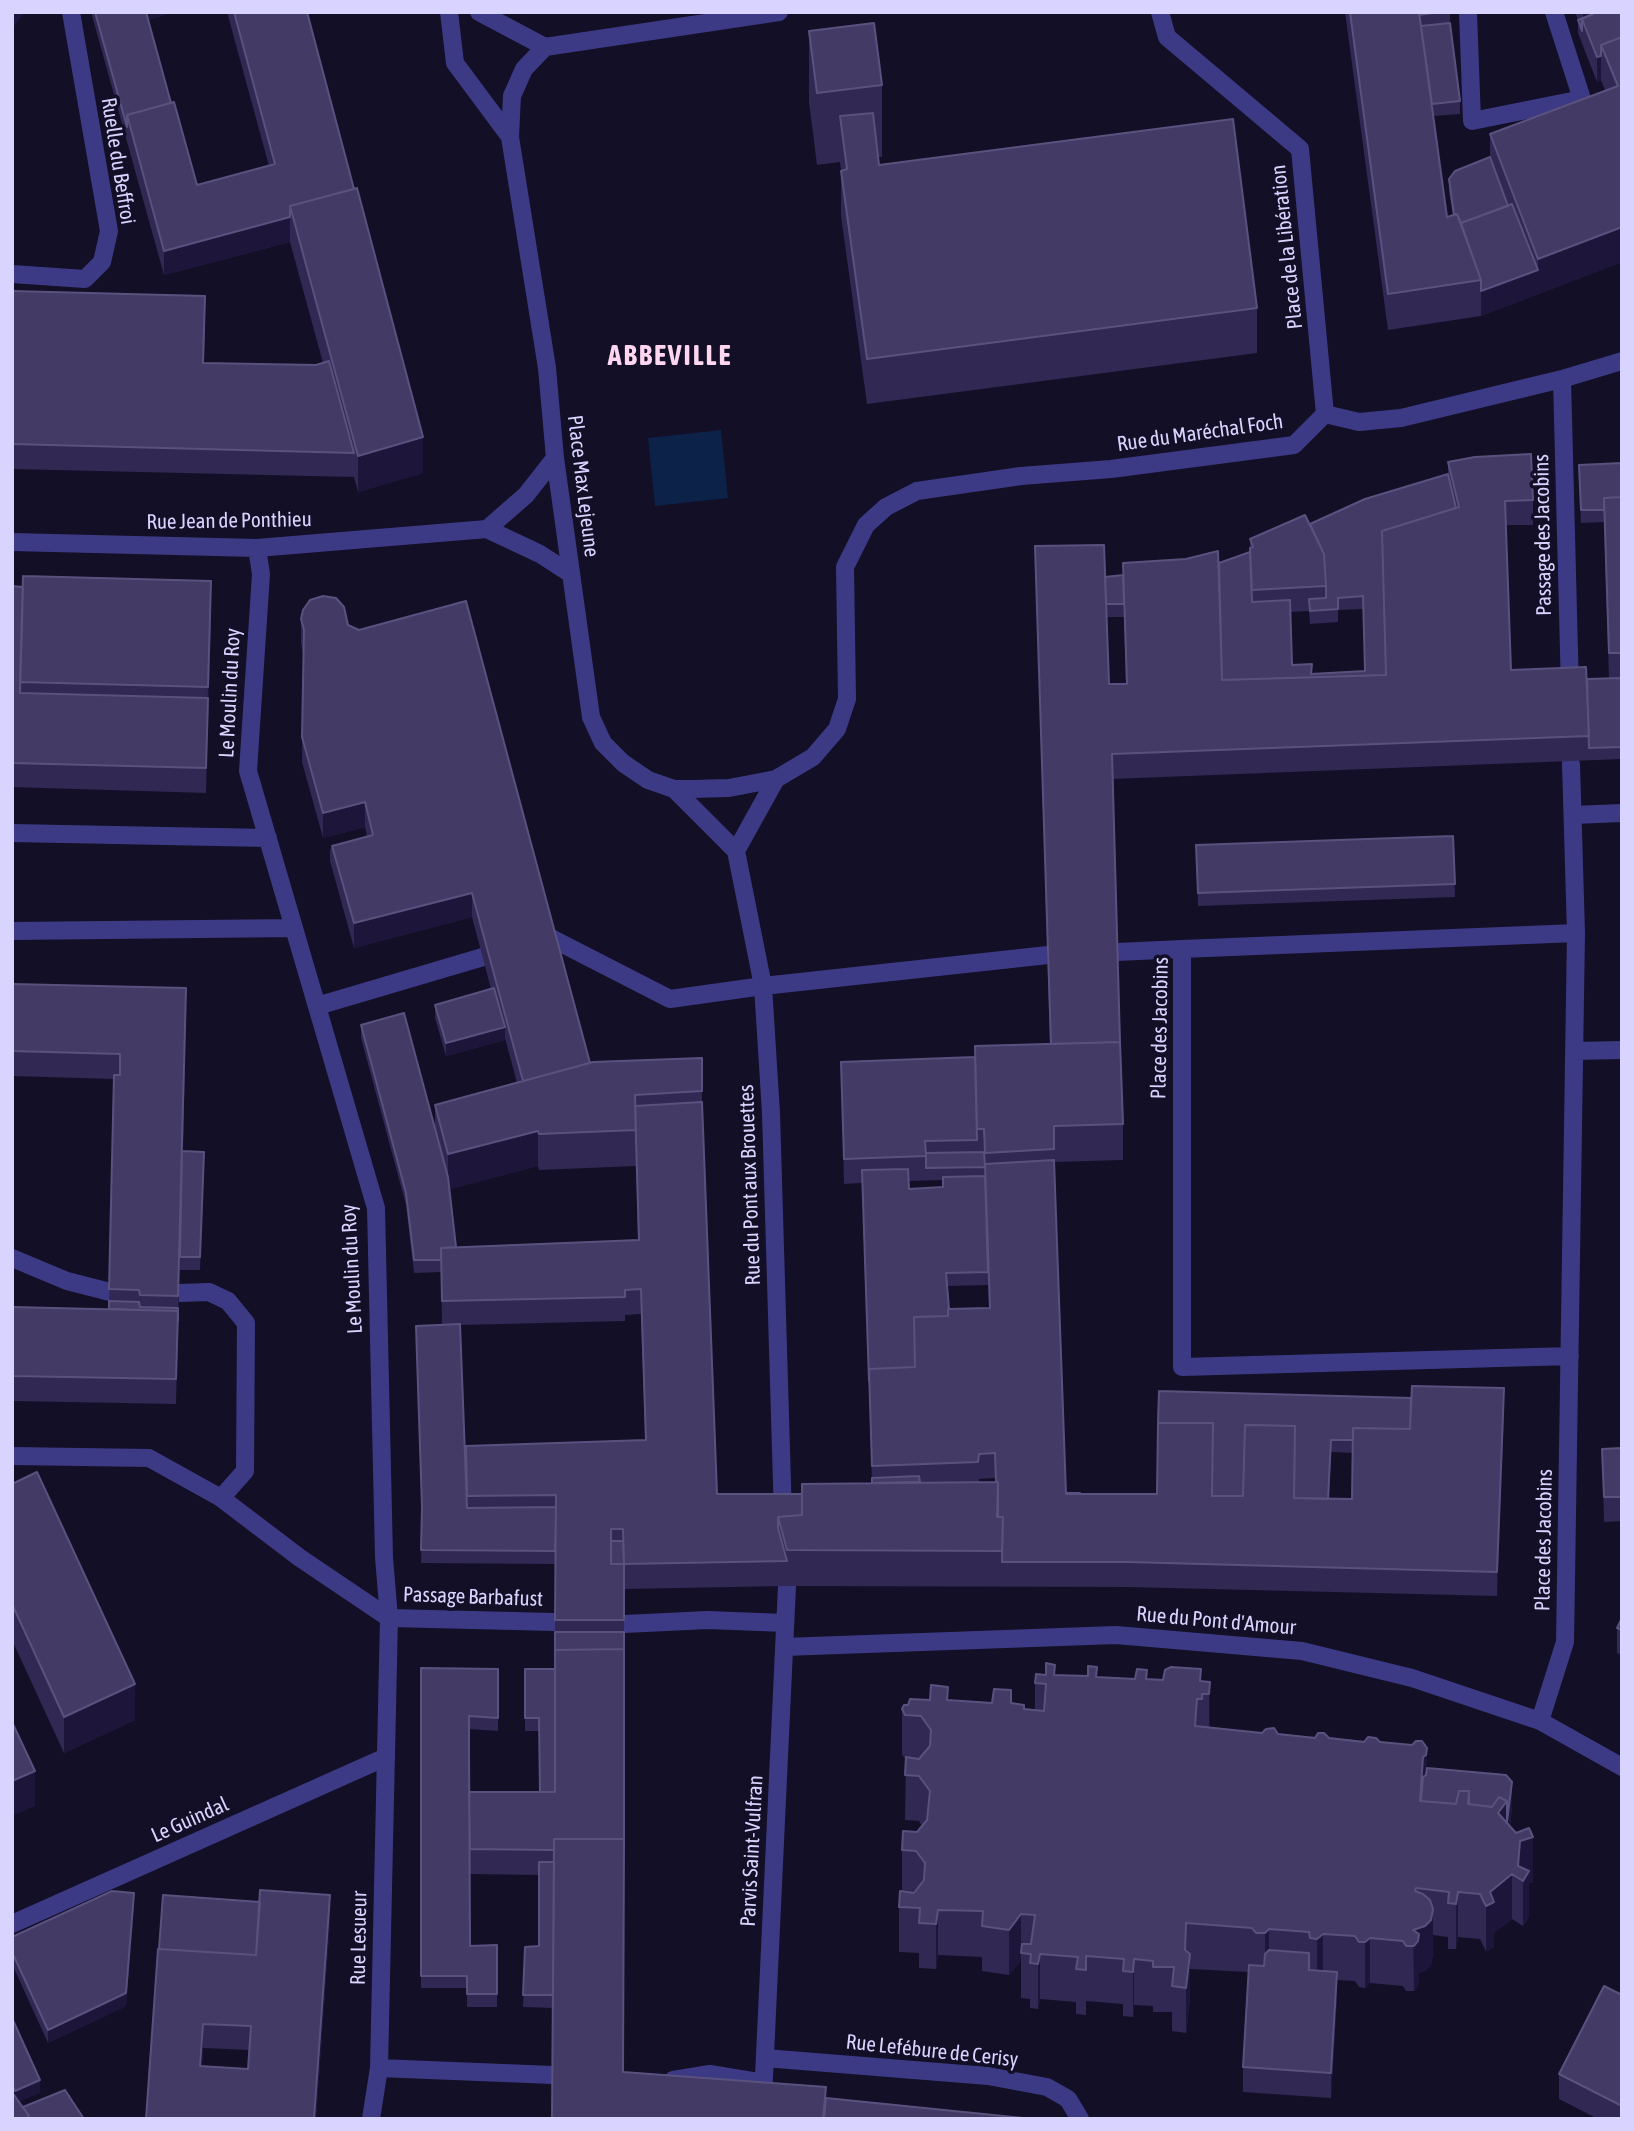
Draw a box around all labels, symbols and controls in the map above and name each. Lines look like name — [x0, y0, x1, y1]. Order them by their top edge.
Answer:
street label: Ruelle du Beffroi — [96, 96, 140, 226]
street label: Place de la Libération — [1266, 163, 1308, 331]
district label: ABBEVILLE — [609, 339, 731, 373]
street label: Rue du Maréchal Foch — [1115, 409, 1285, 457]
street label: Place Max Lejeune — [562, 414, 604, 558]
street label: Passage des Jacobins — [1529, 454, 1557, 616]
street label: Rue Jean de Ponthieu — [146, 507, 312, 535]
street label: Le Moulin du Roy — [214, 627, 246, 759]
street label: Place des Jacobins — [1146, 957, 1174, 1099]
street label: Rue du Pont aux Brouettes — [734, 1084, 766, 1286]
street label: Le Moulin du Roy — [336, 1203, 368, 1335]
street label: Place des Jacobins — [1530, 1469, 1558, 1611]
street label: Passage Barbafust — [402, 1582, 544, 1612]
street label: Rue du Pont d'Amour — [1135, 1601, 1297, 1641]
street label: Parvis Saint-Vulfran — [735, 1775, 769, 1927]
street label: Le Guindal — [147, 1792, 233, 1848]
street label: Rue Lesueur — [346, 1891, 372, 1985]
street label: Rue Lefébure de Cerisy — [845, 2029, 1019, 2073]

